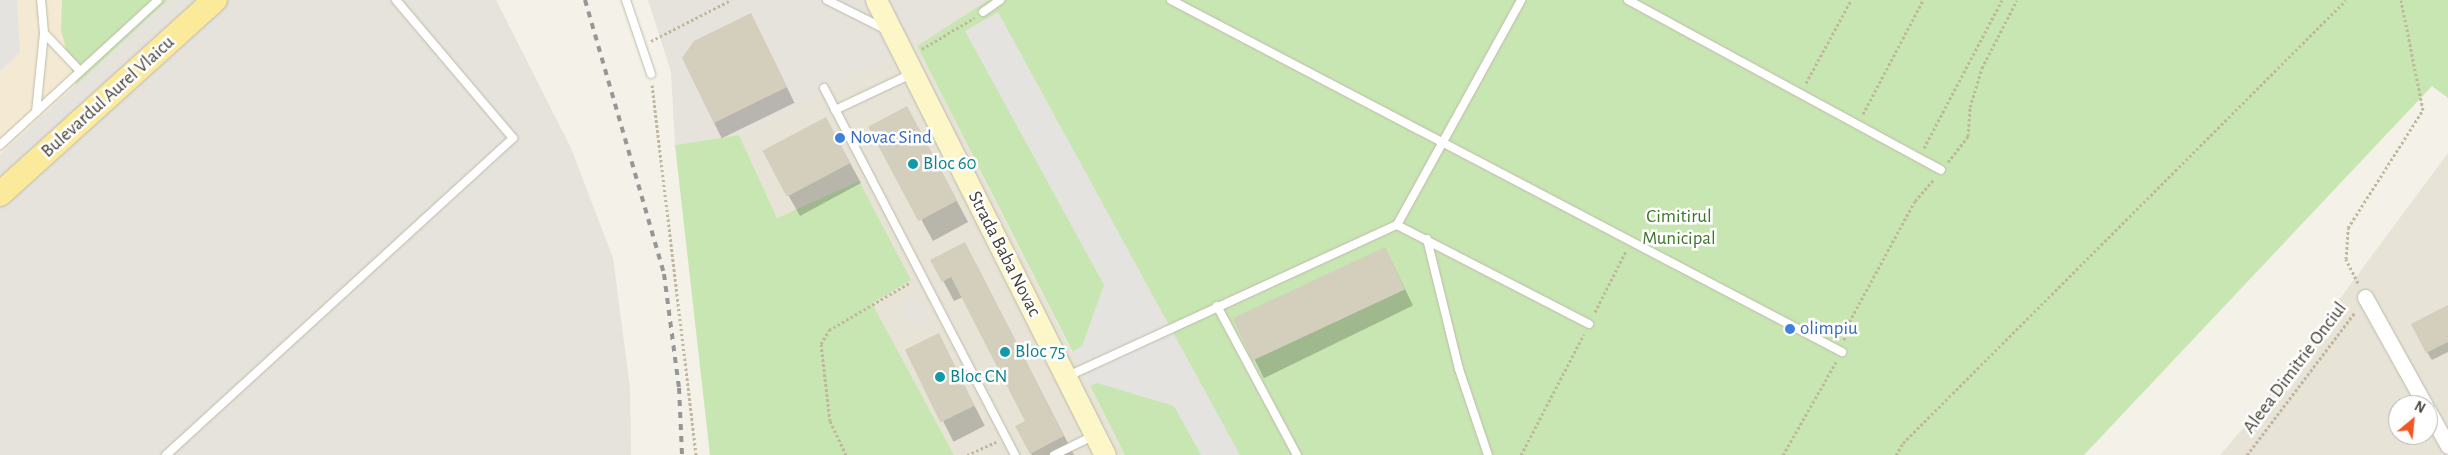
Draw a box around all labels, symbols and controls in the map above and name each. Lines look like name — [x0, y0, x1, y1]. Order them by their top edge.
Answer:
street label: Bulevardul Aurel Vlaicu — [37, 31, 179, 163]
place label: Novac Sind — [850, 127, 932, 149]
marker: Novac Sind — [834, 132, 846, 144]
place label: Bloc 60 — [923, 153, 977, 175]
marker: Bloc 60 — [907, 158, 919, 170]
street label: Strada Baba Novac — [963, 188, 1045, 320]
park label: Cimitirul Municipal — [1642, 206, 1716, 250]
street label: Aleea Dimitrie Onciul — [2238, 298, 2352, 438]
place label: olimpiu — [1800, 318, 1858, 340]
marker: olimpiu — [1784, 323, 1796, 335]
place label: Bloc 75 — [1015, 341, 1066, 363]
marker: Bloc 75 — [999, 346, 1011, 358]
place label: Bloc CN — [950, 366, 1008, 388]
marker: Bloc CN — [934, 371, 946, 383]
north arrow — [2388, 395, 2438, 445]
text: N — [2412, 399, 2427, 416]

